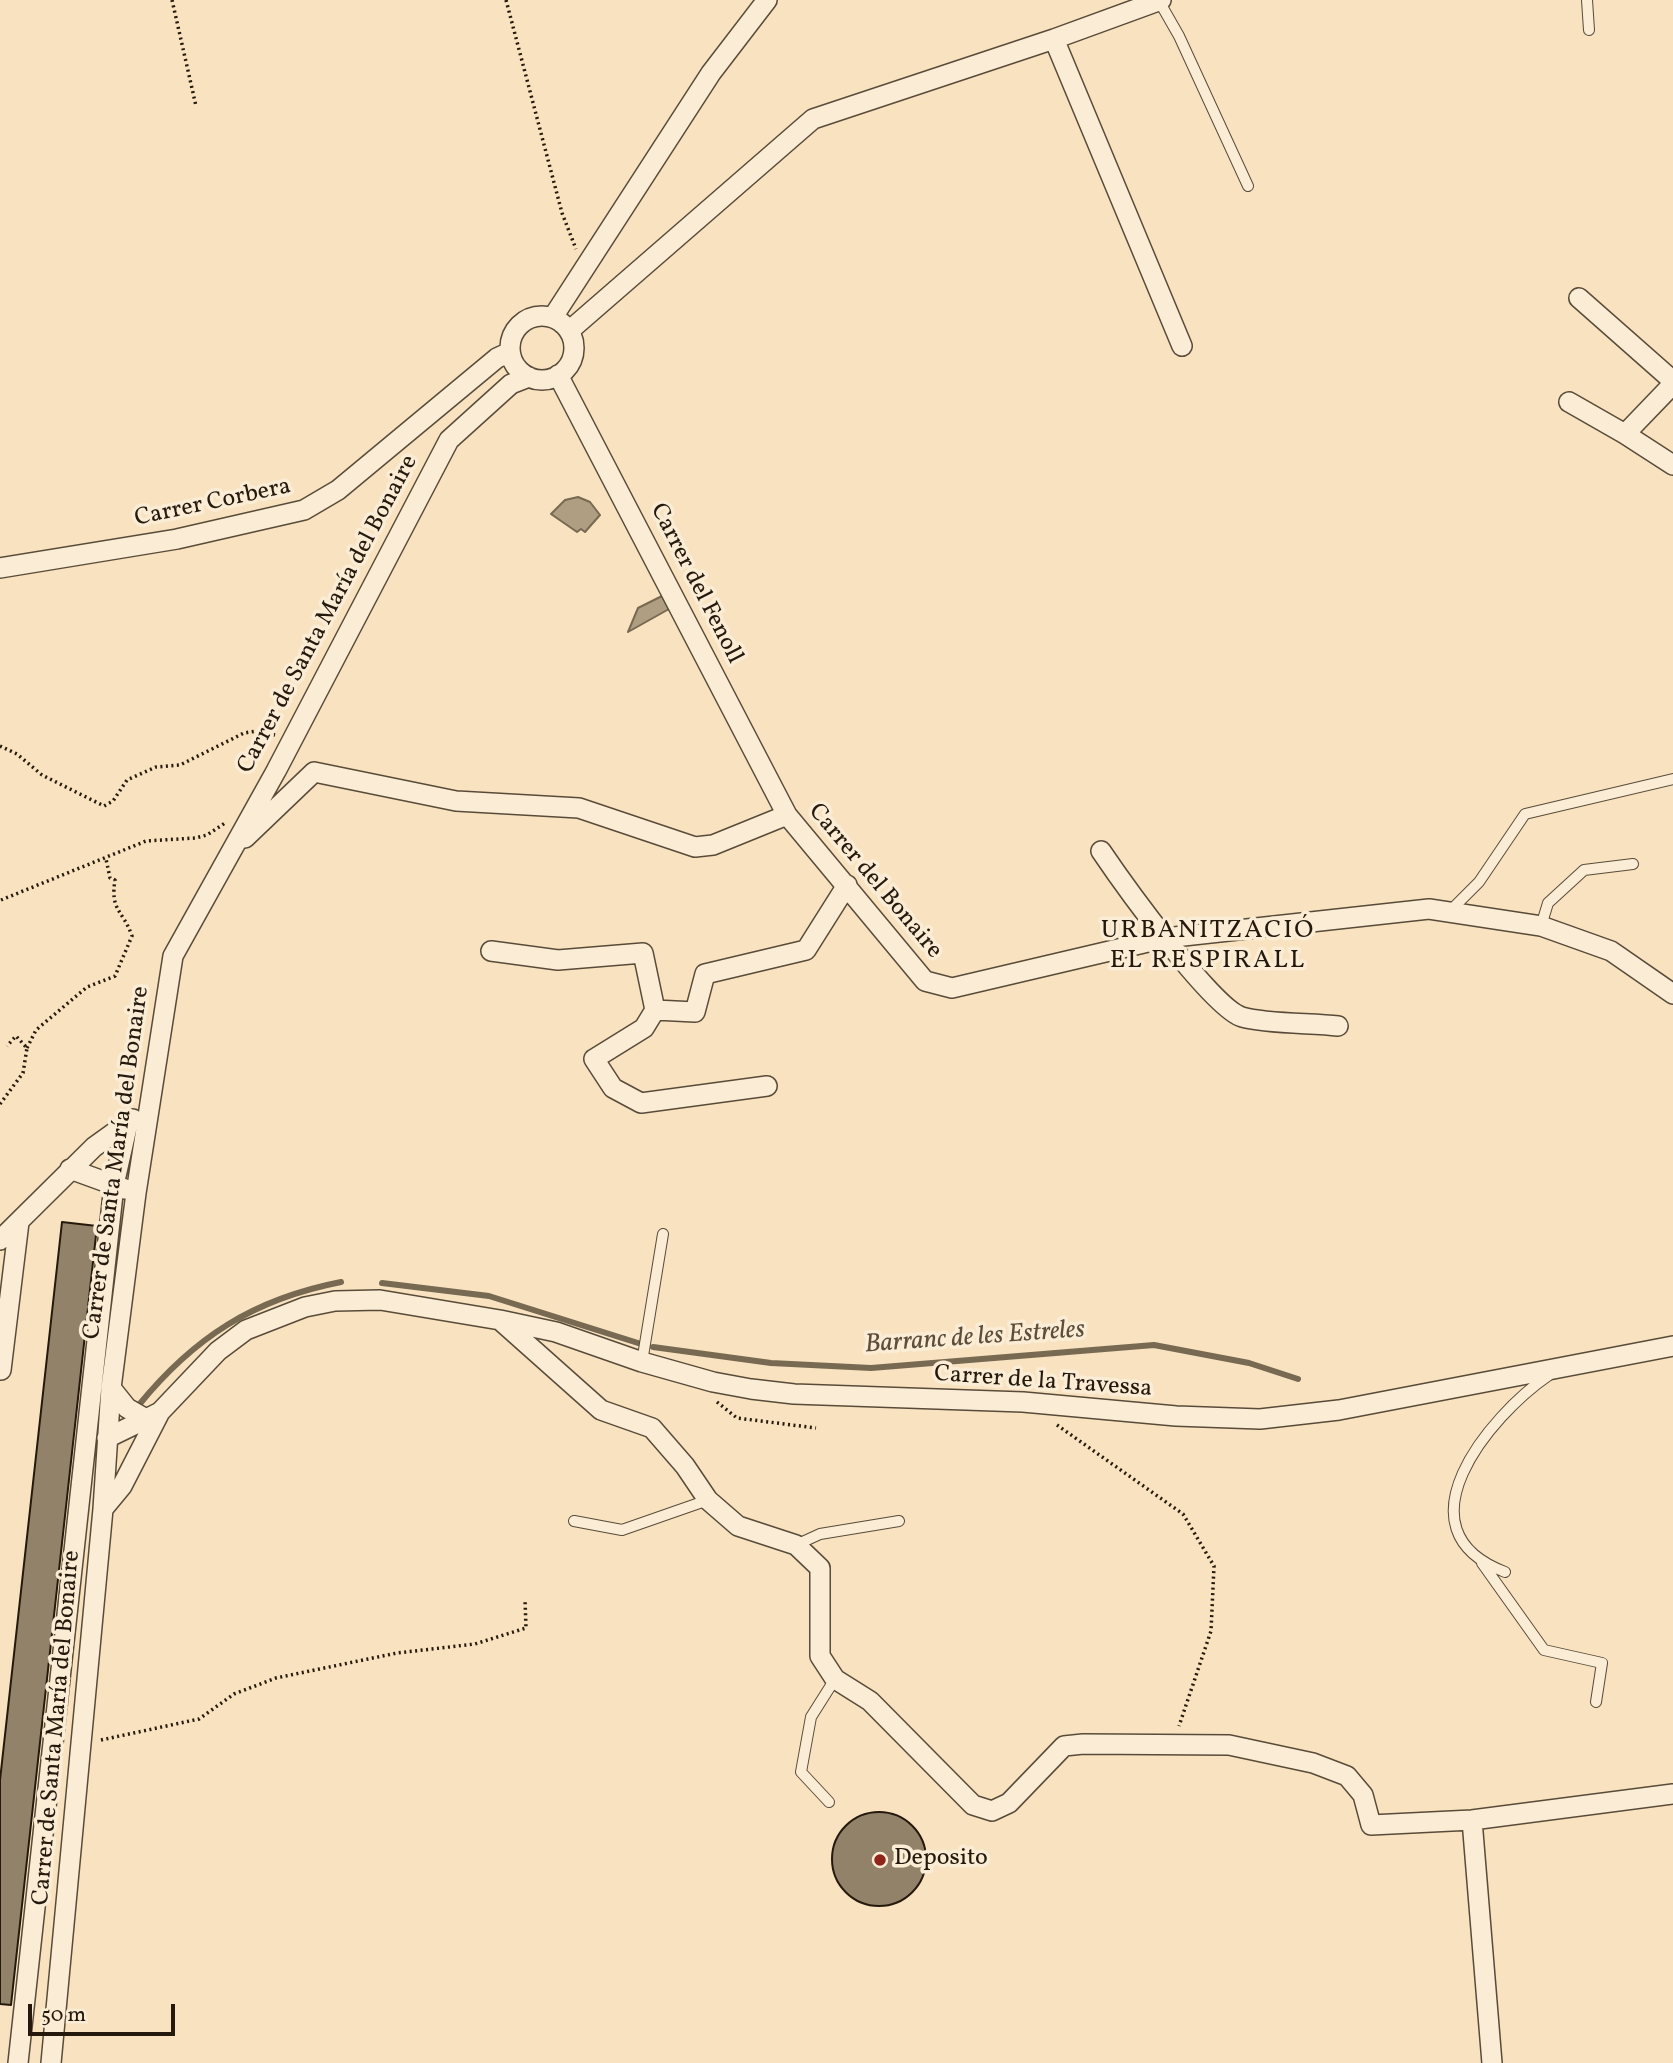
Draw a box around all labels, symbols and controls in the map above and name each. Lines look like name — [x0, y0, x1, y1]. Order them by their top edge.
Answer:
street label: Carrer de Santa María del Bonaire — [233, 451, 425, 779]
street label: Carrer Corbera — [132, 473, 294, 535]
street label: Carrer del Fenoll — [642, 499, 748, 669]
street label: Carrer del Bonaire — [801, 799, 947, 965]
district label: URBANITZACIÓ EL RESPIRALL — [1102, 916, 1314, 978]
street label: Carrer de Santa María del Bonaire — [79, 985, 157, 1341]
water label: Barranc de les Estreles — [864, 1316, 1086, 1362]
street label: Carrer de la Travessa — [933, 1361, 1153, 1405]
street label: Carrer de Santa María del Bonaire — [28, 1549, 88, 1907]
place label: Deposito — [894, 1846, 988, 1874]
marker: Deposito — [872, 1852, 888, 1868]
scale bar — [32, 1990, 178, 2034]
text: 50 m — [41, 2001, 86, 2030]

